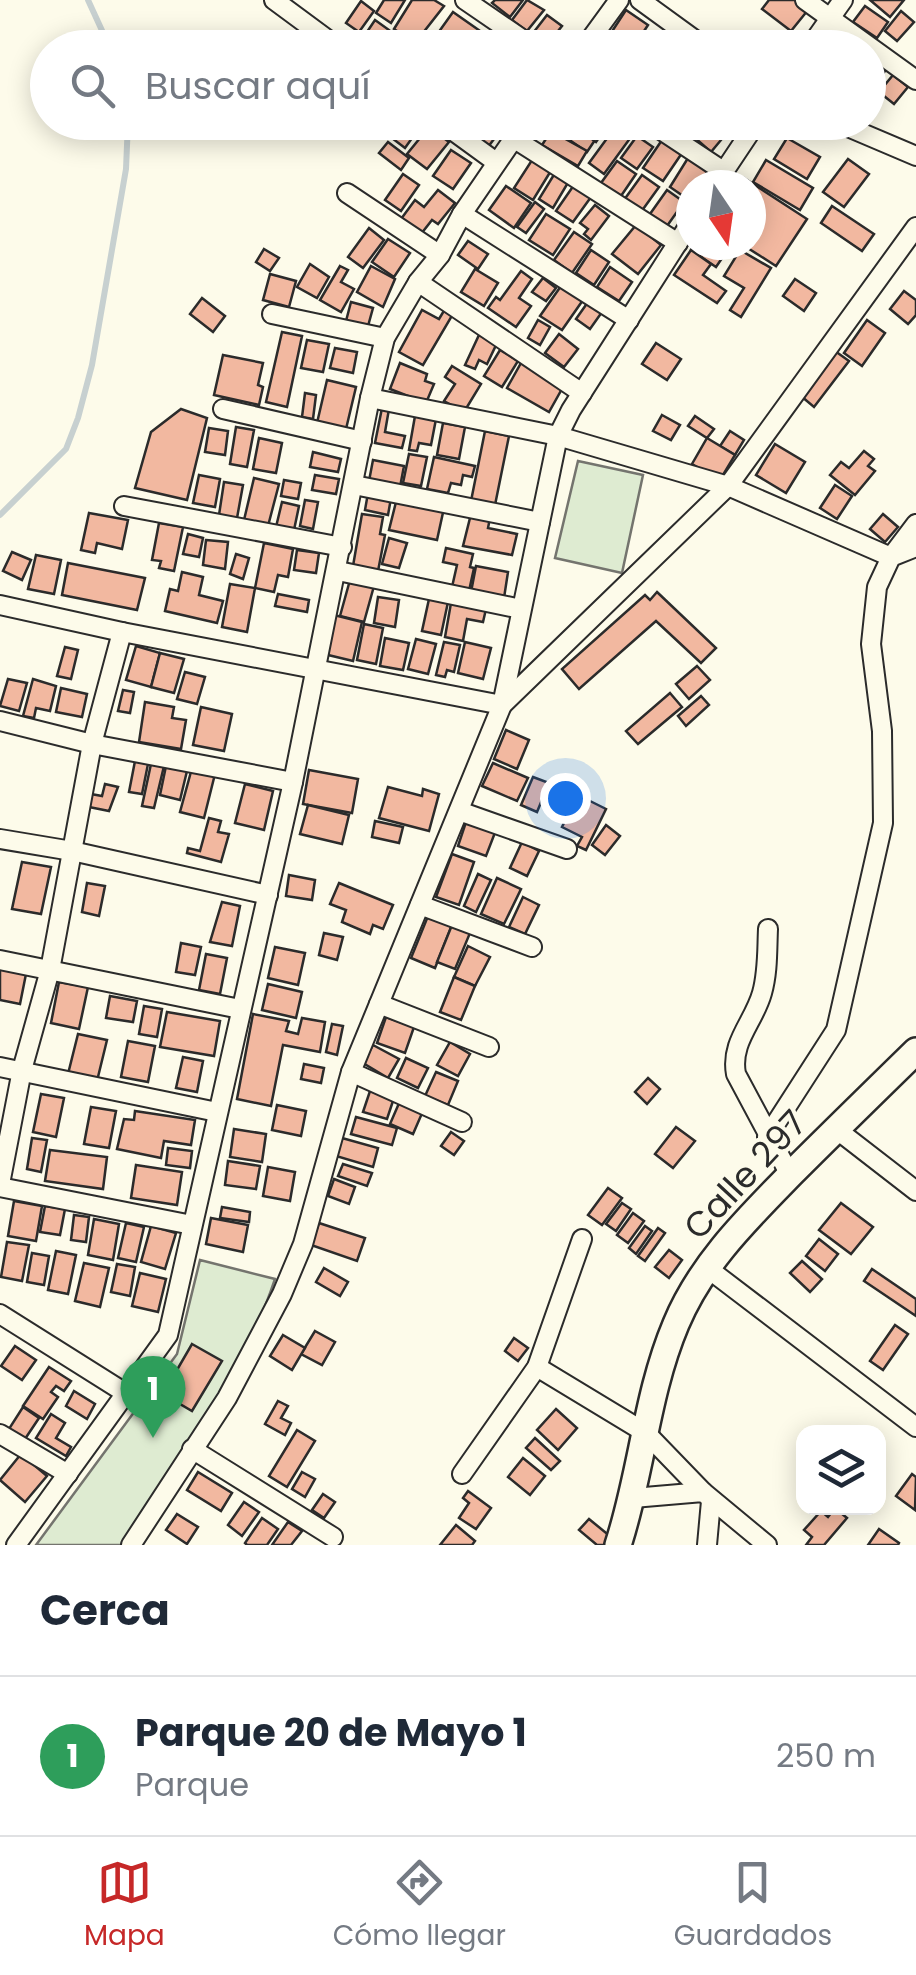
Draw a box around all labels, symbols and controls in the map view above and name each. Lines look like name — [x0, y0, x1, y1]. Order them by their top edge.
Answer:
search box — [30, 30, 886, 140]
icon: search — [65, 58, 120, 113]
text: Buscar aquí — [145, 59, 371, 112]
north arrow — [676, 170, 766, 260]
your location — [540, 773, 591, 824]
street label: Calle 297 — [672, 1099, 817, 1250]
pin: 1 — [120, 1356, 186, 1438]
map controls — [796, 1425, 886, 1515]
button: layers — [796, 1425, 886, 1515]
text: Cerca — [40, 1581, 170, 1640]
text: Parque 20 de Mayo 1 — [135, 1706, 527, 1759]
text: 1 — [66, 1733, 79, 1778]
text: 250 m — [776, 1733, 876, 1778]
text: Parque — [135, 1762, 249, 1807]
tab: Mapa — [84, 1855, 165, 1957]
tab: Cómo llegar — [333, 1855, 506, 1957]
tab: Guardados — [674, 1855, 832, 1957]

